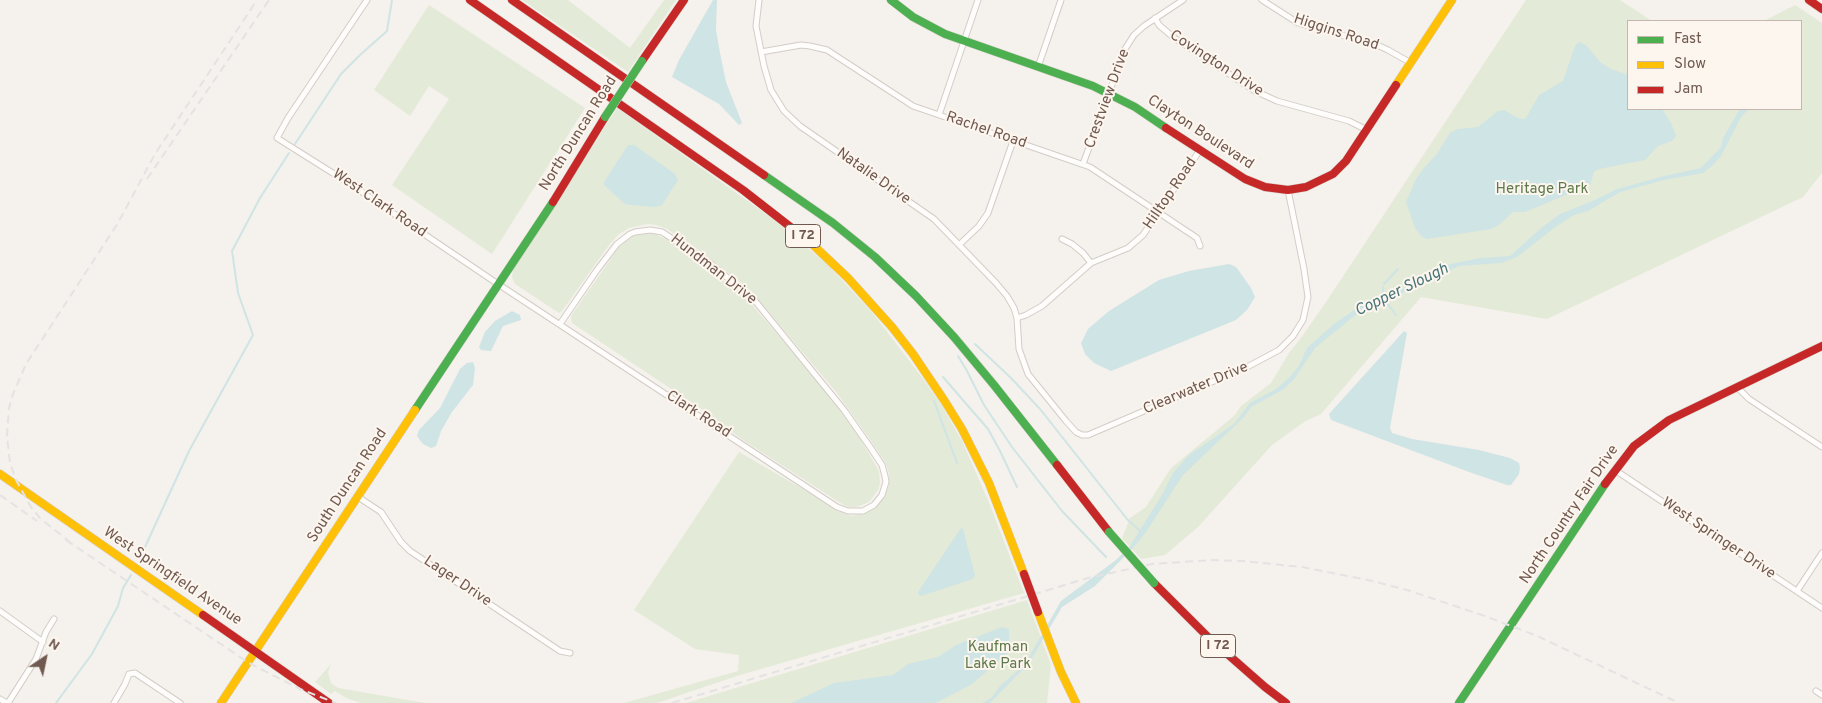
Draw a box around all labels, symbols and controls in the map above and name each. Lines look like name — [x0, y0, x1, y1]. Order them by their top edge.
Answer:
street label: Higgins Road — [1291, 11, 1381, 55]
legend — [1627, 20, 1802, 110]
street label: Covington Drive — [1166, 27, 1266, 101]
text: Fast — [1674, 30, 1702, 49]
street label: Crestview Drive — [1082, 47, 1134, 151]
text: Slow — [1674, 55, 1706, 74]
street label: North Duncan Road — [536, 73, 622, 195]
text: Jam — [1674, 80, 1703, 99]
street label: Clayton Boulevard — [1143, 92, 1257, 174]
street label: Rachel Road — [943, 109, 1029, 153]
street label: Natalie Drive — [833, 145, 913, 209]
street label: Hilltop Road — [1140, 155, 1202, 233]
street label: West Clark Road — [328, 166, 430, 242]
park label: Heritage Park — [1496, 181, 1588, 199]
road number: I 72 — [786, 225, 820, 248]
street label: Hundman Drive — [666, 231, 760, 309]
water label: Copper Slough — [1352, 260, 1452, 322]
street label: Clearwater Drive — [1141, 359, 1251, 419]
street label: Clark Road — [662, 387, 734, 443]
street label: South Duncan Road — [304, 426, 392, 546]
street label: North Country Fair Drive — [1517, 442, 1623, 588]
street label: West Springer Drive — [1658, 494, 1778, 584]
street label: West Springfield Avenue — [99, 524, 245, 630]
street label: Lager Drive — [420, 553, 494, 611]
north arrow — [20, 633, 70, 683]
road number: I 72 — [1200, 634, 1236, 658]
text: N — [45, 635, 63, 655]
park label: Kaufman Lake Park — [965, 639, 1031, 674]

